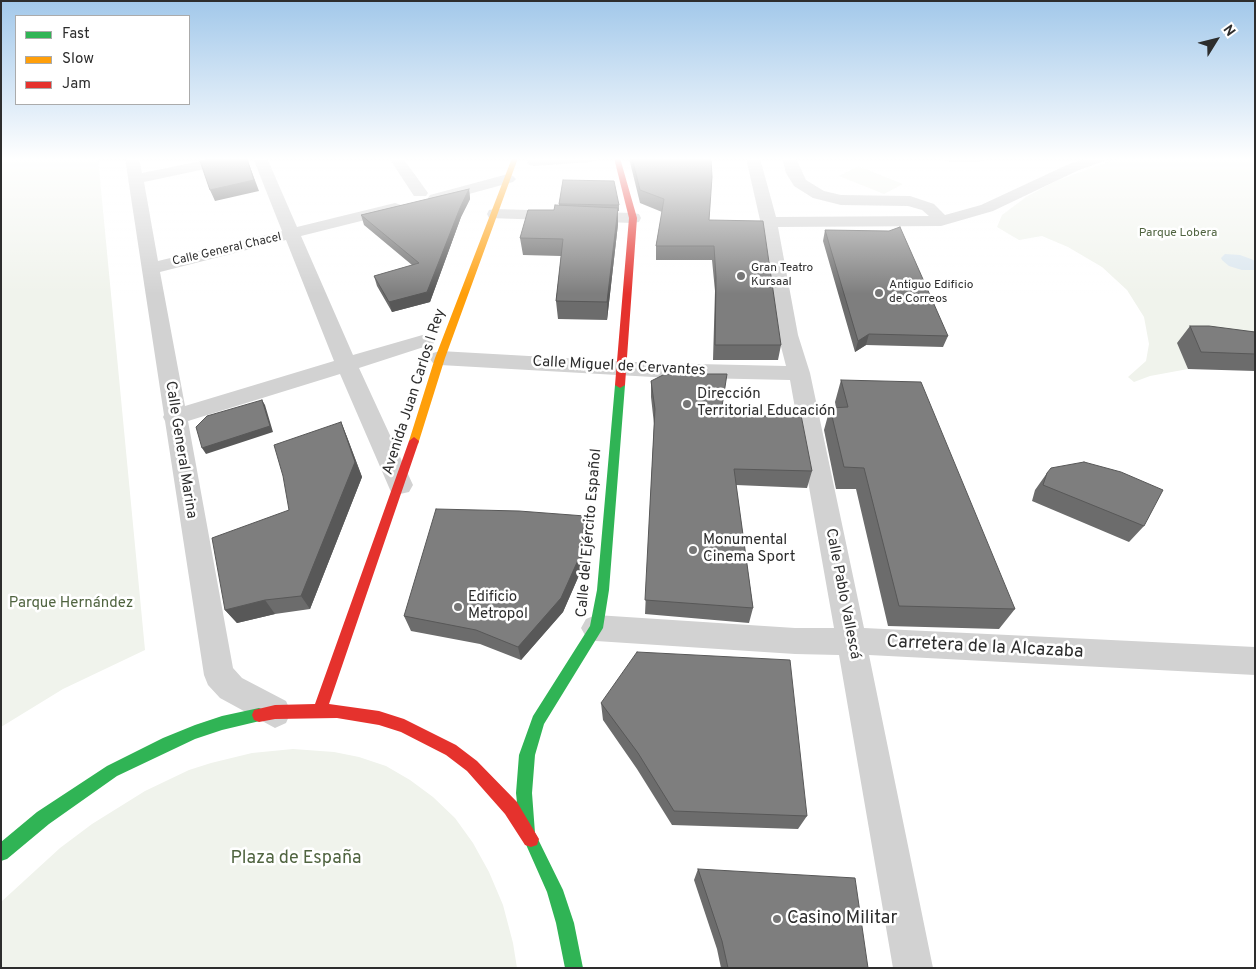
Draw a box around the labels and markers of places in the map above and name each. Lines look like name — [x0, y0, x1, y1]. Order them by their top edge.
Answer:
place label: Gran Teatro Kursaal — [751, 262, 813, 290]
marker: Gran Teatro Kursaal — [735, 270, 747, 282]
place label: Antiguo Edificio de Correos — [889, 279, 973, 307]
marker: Antiguo Edificio de Correos — [873, 287, 885, 299]
place label: Dirección Territorial Educación — [697, 386, 836, 421]
marker: Dirección Territorial Educación — [681, 398, 693, 410]
place label: Monumental Cinema Sport — [703, 532, 795, 567]
marker: Monumental Cinema Sport — [687, 544, 699, 556]
place label: Edificio Metropol — [468, 589, 528, 624]
marker: Edificio Metropol — [452, 601, 464, 613]
place label: Casino Militar — [787, 908, 897, 930]
marker: Casino Militar — [771, 913, 783, 925]

